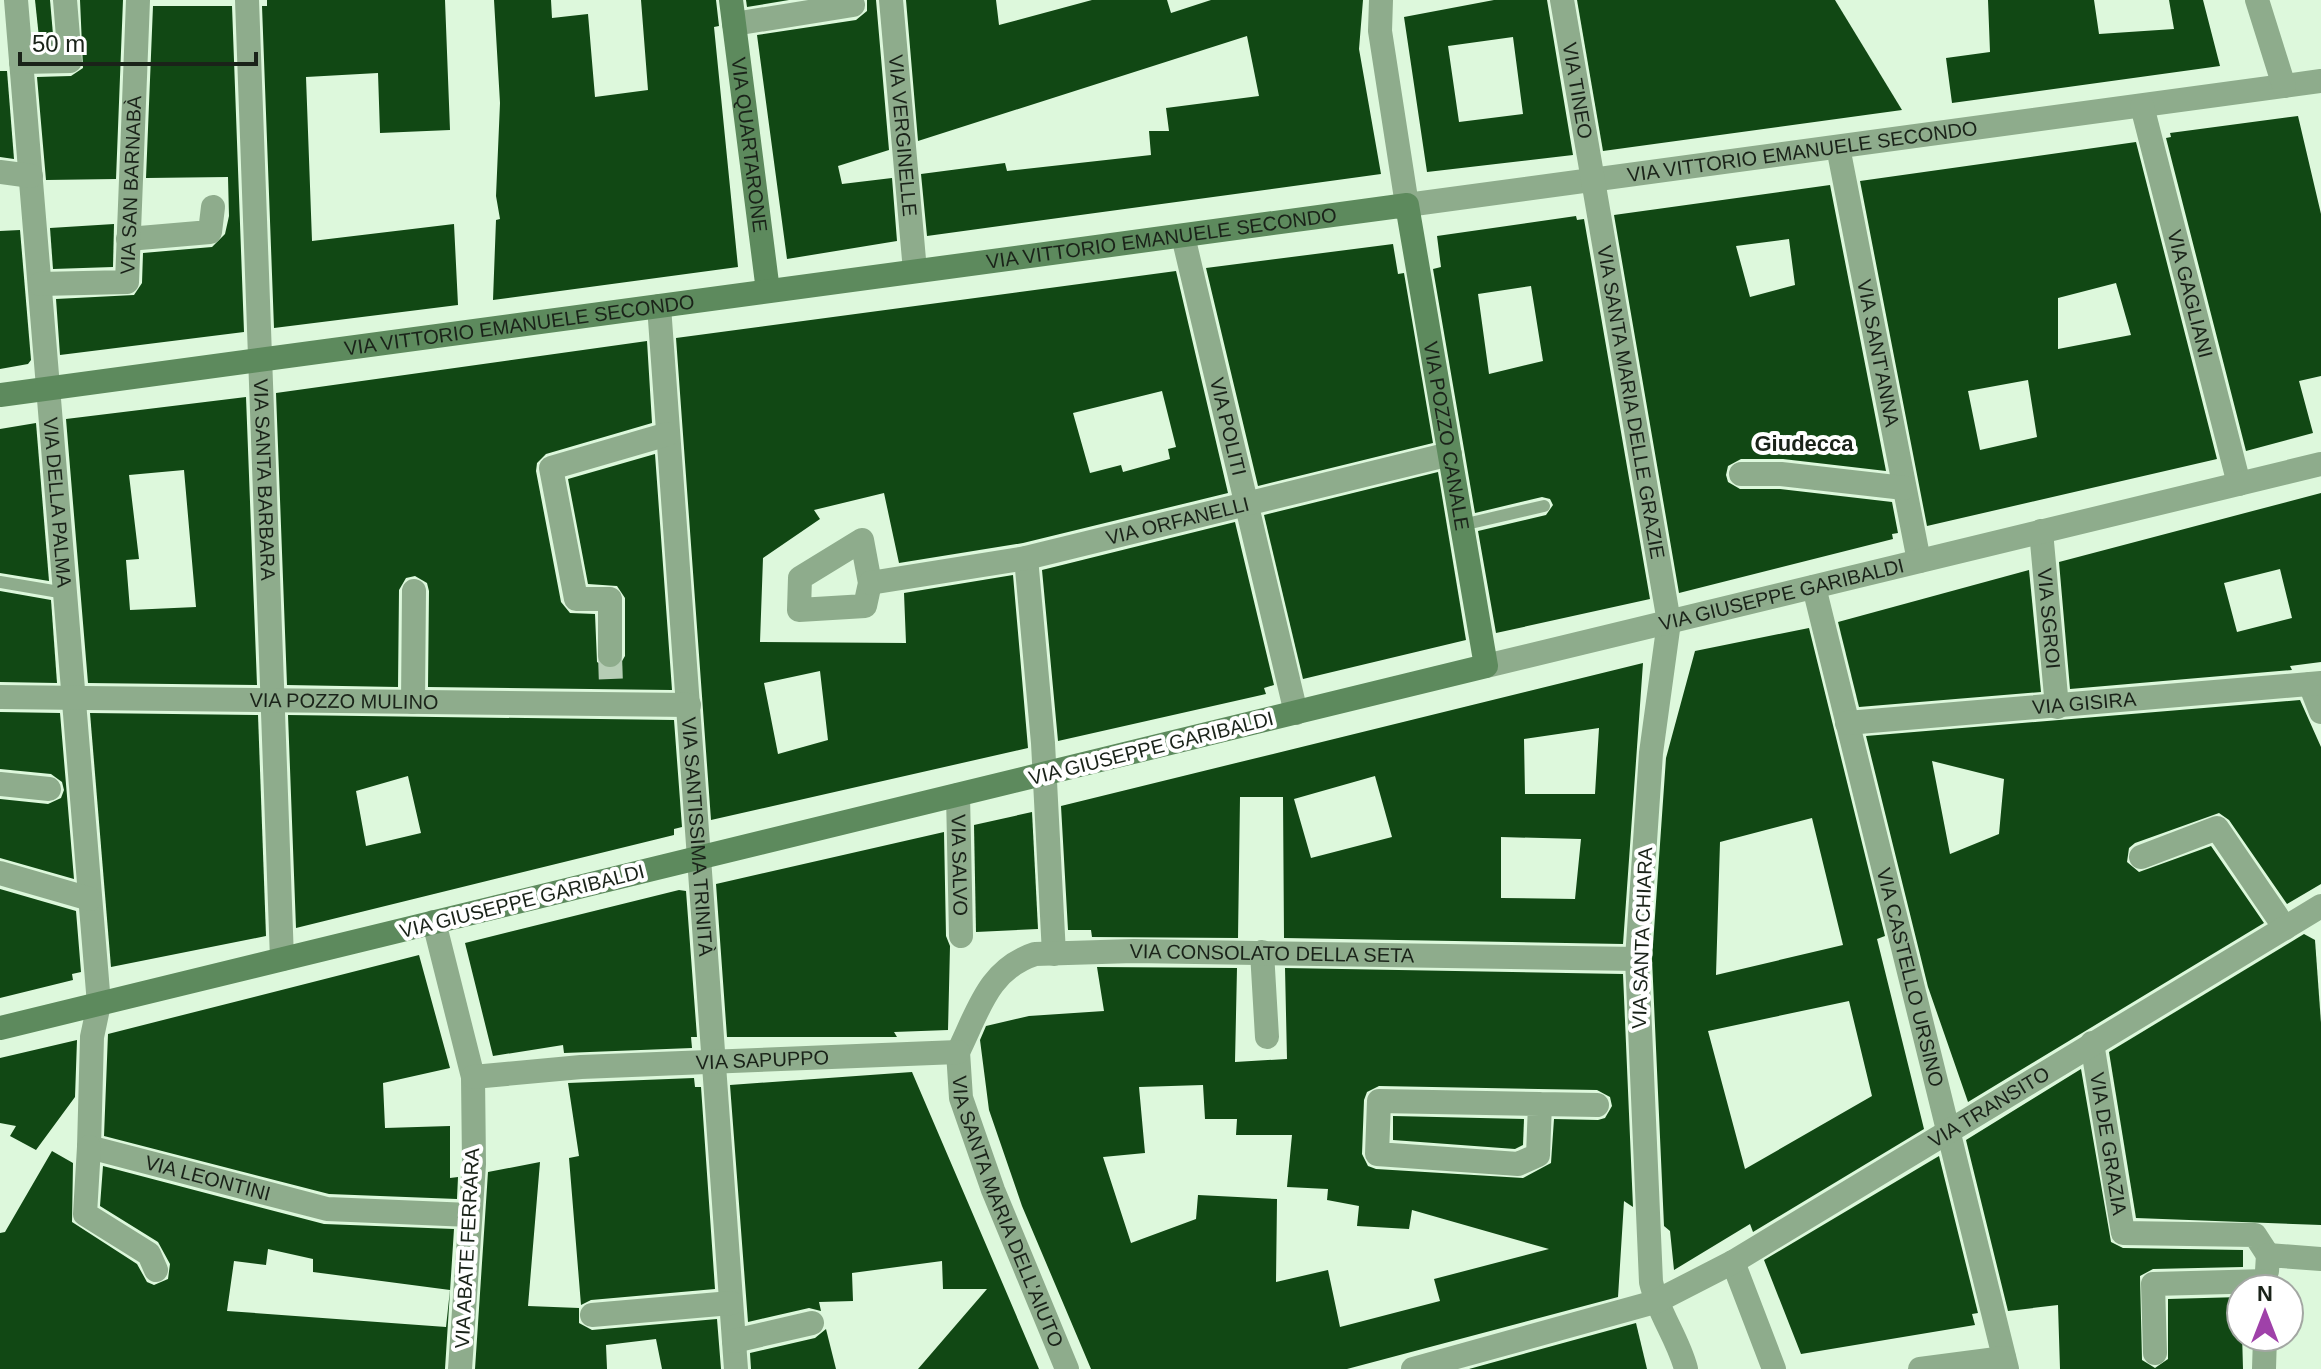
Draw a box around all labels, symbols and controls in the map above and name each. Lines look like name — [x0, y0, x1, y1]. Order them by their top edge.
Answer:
scale bar — [20, 16, 256, 66]
text: 50 m — [32, 30, 85, 57]
street label: VIA TINEO — [1558, 41, 1597, 141]
street label: VIA VERGINELLE — [885, 54, 921, 217]
street label: VIA QUARTARONE — [727, 56, 771, 234]
street label: VIA SAN BARNABÀ — [116, 95, 145, 275]
street label: VIA VITTORIO EMANUELE SECONDO — [1626, 117, 1979, 186]
street label: VIA VITTORIO EMANUELE SECONDO — [985, 204, 1338, 273]
street label: VIA GAGLIANI — [2163, 228, 2217, 360]
street label: VIA SANTA MARIA DELLE GRAZIE — [1593, 244, 1669, 561]
street label: VIA SANT'ANNA — [1853, 278, 1904, 429]
street label: VIA VITTORIO EMANUELE SECONDO — [343, 290, 696, 359]
street label: VIA POZZO CANALE — [1420, 340, 1474, 532]
street label: VIA POLITI — [1206, 375, 1250, 478]
street label: VIA SANTA BARBARA — [250, 378, 279, 582]
street label: VIA DELLA PALMA — [40, 416, 76, 589]
district label: Giudecca — [1754, 431, 1854, 456]
street label: VIA ORFANELLI — [1104, 493, 1251, 549]
street label: VIA GIUSEPPE GARIBALDI — [1657, 554, 1906, 635]
street label: VIA SGROI — [2033, 567, 2065, 670]
street label: VIA GISIRA — [2031, 688, 2138, 718]
street label: VIA POZZO MULINO — [249, 689, 439, 713]
street label: VIA GIUSEPPE GARIBALDI — [1026, 707, 1276, 789]
street label: VIA SANTISSIMA TRINITÀ — [678, 716, 717, 958]
street label: VIA SALVO — [947, 814, 972, 916]
street label: VIA SANTA CHIARA — [1628, 846, 1656, 1029]
street label: VIA GIUSEPPE GARIBALDI — [397, 860, 647, 942]
street label: VIA CASTELLO URSINO — [1873, 866, 1948, 1089]
street label: VIA CONSOLATO DELLA SETA — [1129, 940, 1415, 966]
street label: VIA SAPUPPO — [695, 1046, 830, 1073]
street label: VIA TRANSITO — [1925, 1062, 2053, 1152]
street label: VIA DE GRAZIA — [2086, 1071, 2131, 1217]
street label: VIA SANTA MARIA DELL'AIUTO — [949, 1075, 1068, 1350]
street label: VIA ABATE FERRARA — [451, 1147, 483, 1349]
street label: VIA LEONTINI — [143, 1151, 273, 1205]
north arrow — [2225, 1273, 2305, 1353]
text: N — [2257, 1281, 2273, 1306]

